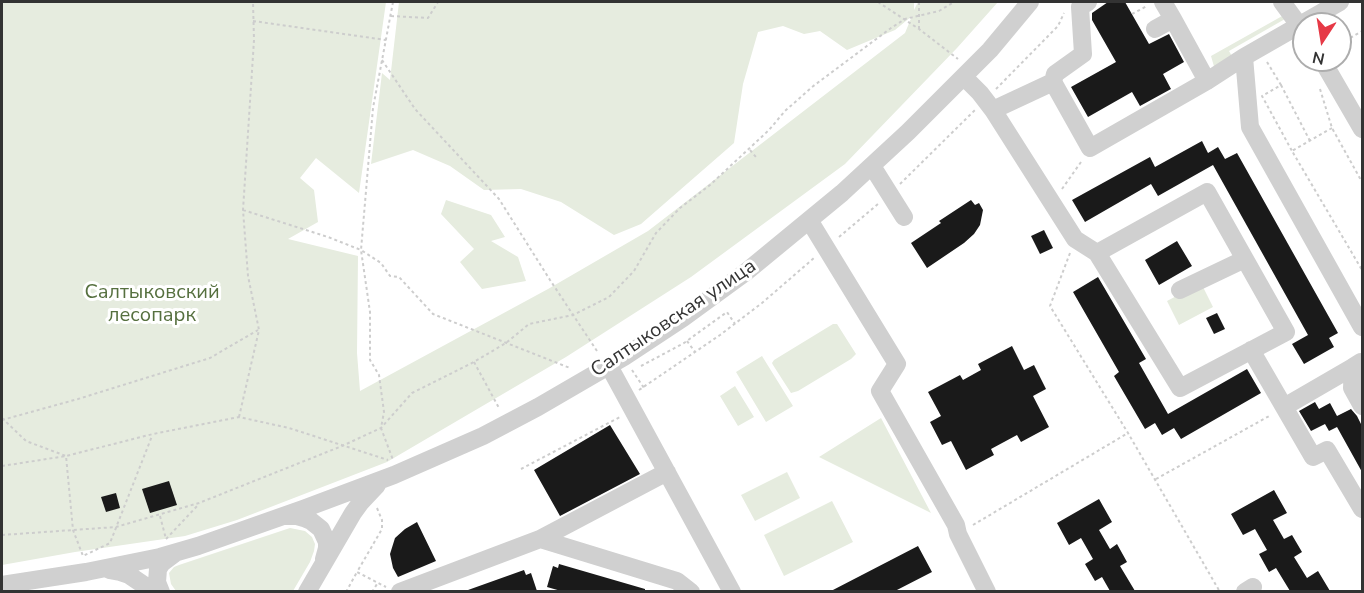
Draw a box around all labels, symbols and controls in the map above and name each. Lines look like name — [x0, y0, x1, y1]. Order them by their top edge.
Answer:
north arrow — [1292, 12, 1352, 72]
text: N — [1311, 46, 1327, 70]
street label: Салтыковская улица — [587, 255, 761, 383]
park label: Салтыковский лесопарк — [84, 281, 220, 328]

